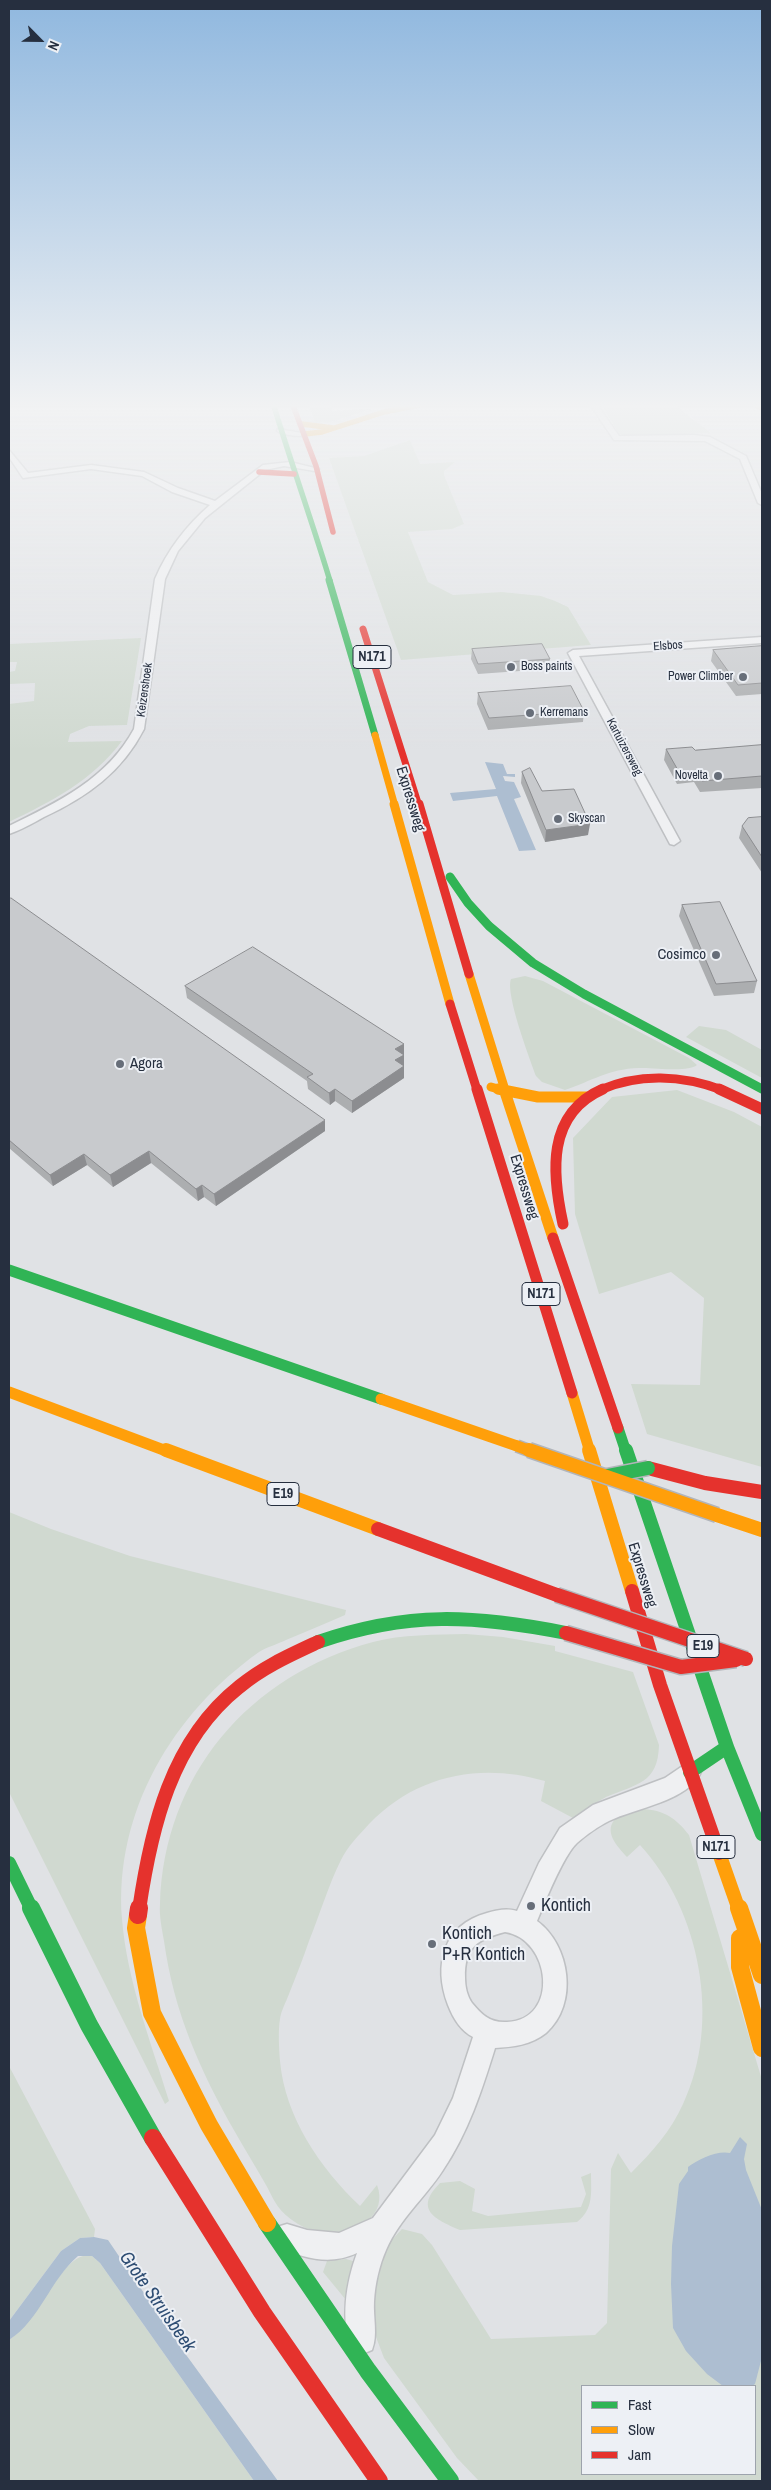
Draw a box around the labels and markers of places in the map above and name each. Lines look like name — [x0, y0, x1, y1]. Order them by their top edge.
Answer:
place label: Boss paints — [521, 660, 572, 674]
marker: Boss paints — [505, 661, 517, 673]
place label: Power Climber — [668, 670, 733, 684]
marker: Power Climber — [737, 671, 749, 683]
place label: Kerremans — [540, 706, 588, 720]
marker: Kerremans — [524, 707, 536, 719]
place label: Novelta — [675, 769, 708, 783]
marker: Novelta — [712, 770, 724, 782]
place label: Skyscan — [568, 812, 605, 826]
marker: Skyscan — [552, 813, 564, 825]
place label: Cosimco — [657, 946, 706, 964]
marker: Cosimco — [710, 949, 722, 961]
place label: Agora — [130, 1055, 163, 1073]
marker: Agora — [114, 1058, 126, 1070]
place label: Kontich — [541, 1895, 591, 1917]
marker: Kontich — [525, 1900, 537, 1912]
place label: Kontich P+R Kontich — [442, 1923, 525, 1966]
marker: Kontich P+R Kontich — [426, 1938, 438, 1950]

